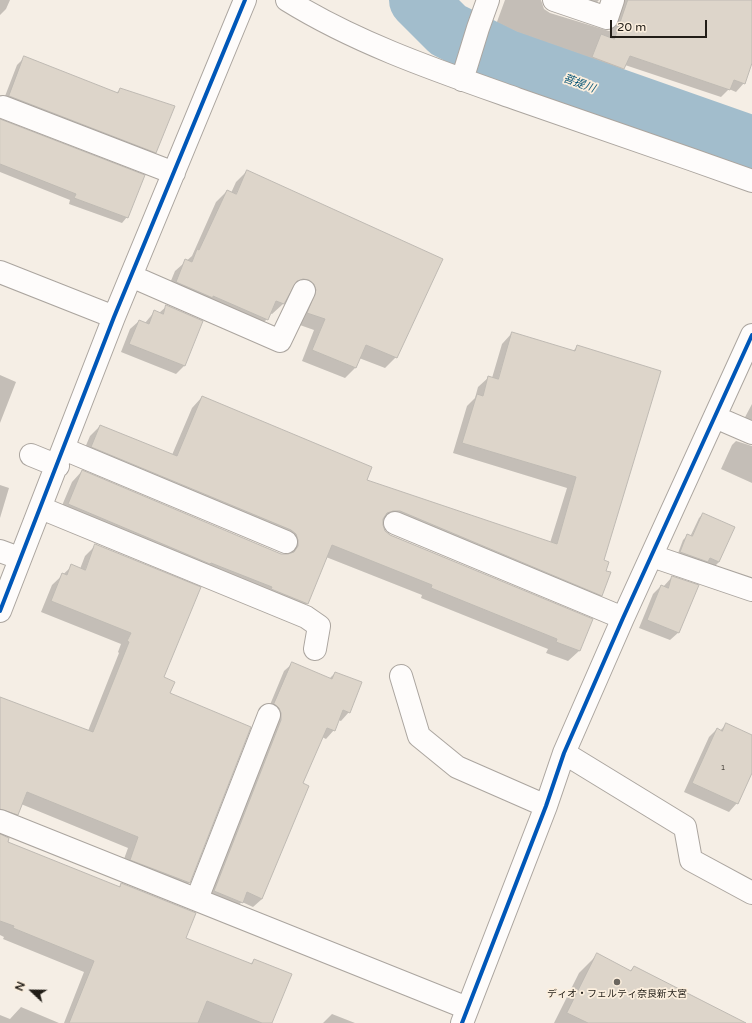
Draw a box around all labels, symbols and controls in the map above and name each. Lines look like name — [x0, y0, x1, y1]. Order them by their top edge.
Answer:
scale bar — [612, 12, 709, 38]
text: 20 m — [617, 20, 646, 34]
water label: 菩提川 — [561, 72, 597, 96]
house number: 1 — [720, 763, 726, 773]
north arrow — [12, 971, 52, 1011]
marker: ディオ・フェルティ奈良新大宮 — [612, 977, 622, 987]
text: N — [13, 980, 28, 993]
place label: ディオ・フェルティ奈良新大宮 — [547, 988, 687, 1000]

